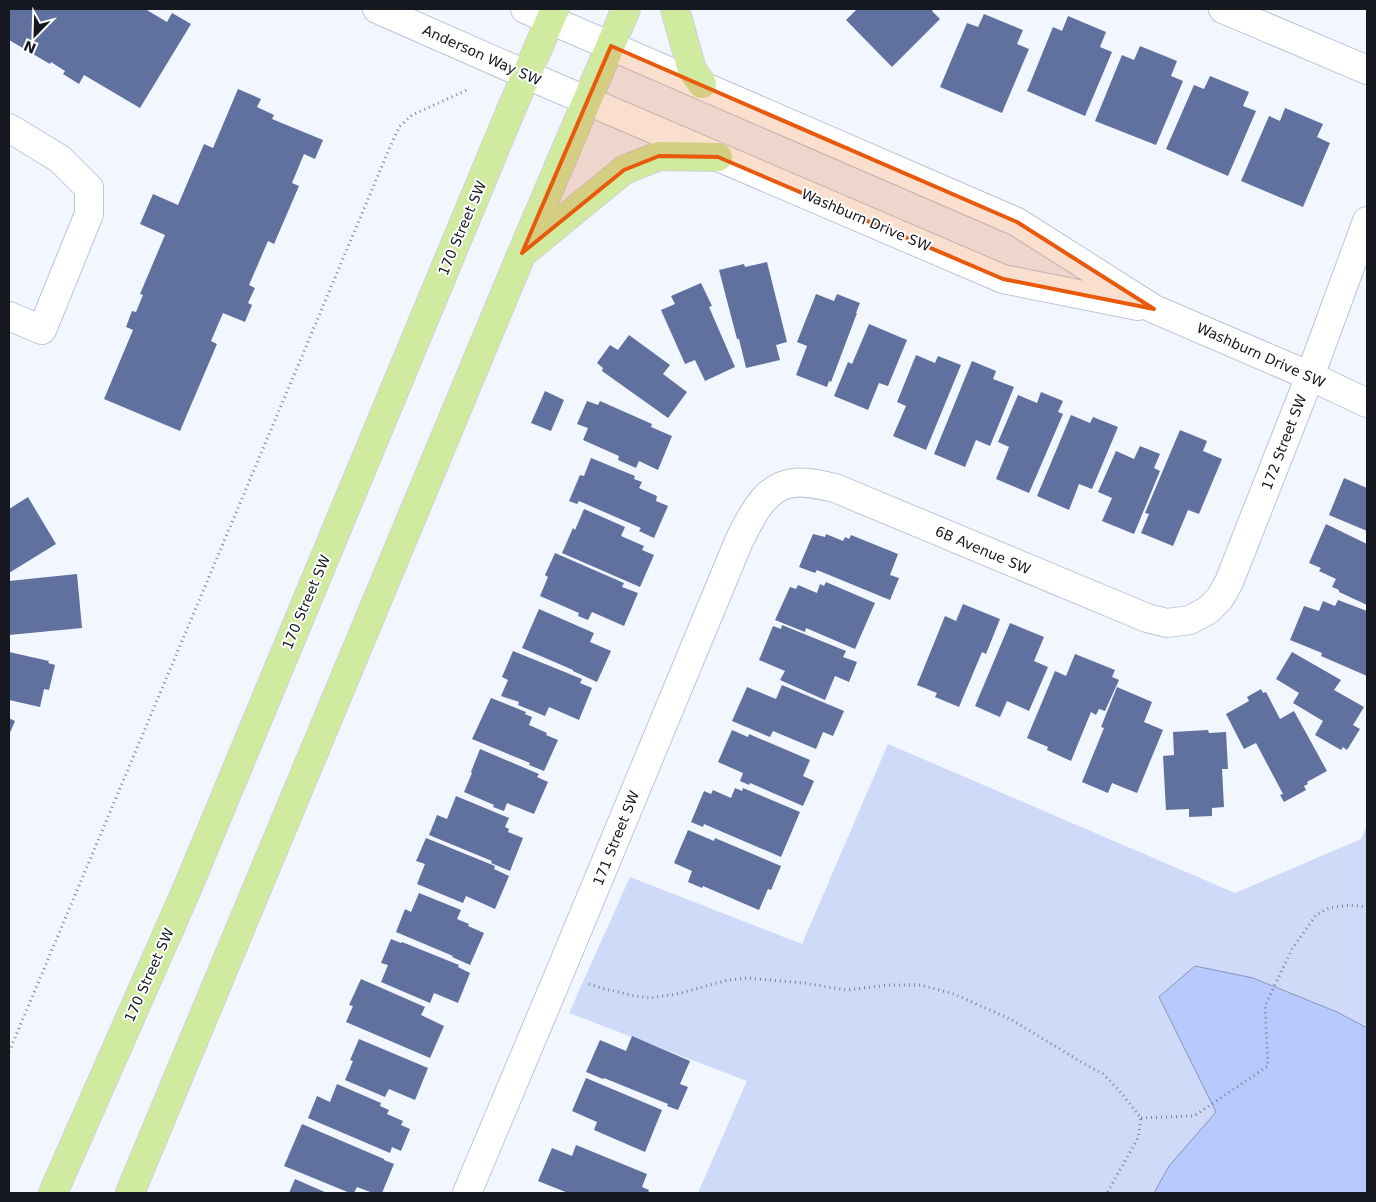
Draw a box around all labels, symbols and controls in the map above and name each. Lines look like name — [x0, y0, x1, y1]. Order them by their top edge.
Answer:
north arrow — [10, 10, 60, 60]
street label: Anderson Way SW — [420, 22, 544, 88]
text: N — [21, 37, 38, 57]
street label: 170 Street SW — [435, 178, 489, 278]
street label: Washburn Drive SW — [799, 186, 933, 255]
street label: Washburn Drive SW — [1194, 319, 1328, 391]
street label: 172 Street SW — [1258, 392, 1310, 492]
street label: 6B Avenue SW — [933, 523, 1033, 577]
street label: 170 Street SW — [279, 552, 333, 652]
street label: 171 Street SW — [590, 788, 642, 888]
street label: 170 Street SW — [121, 926, 177, 1024]

